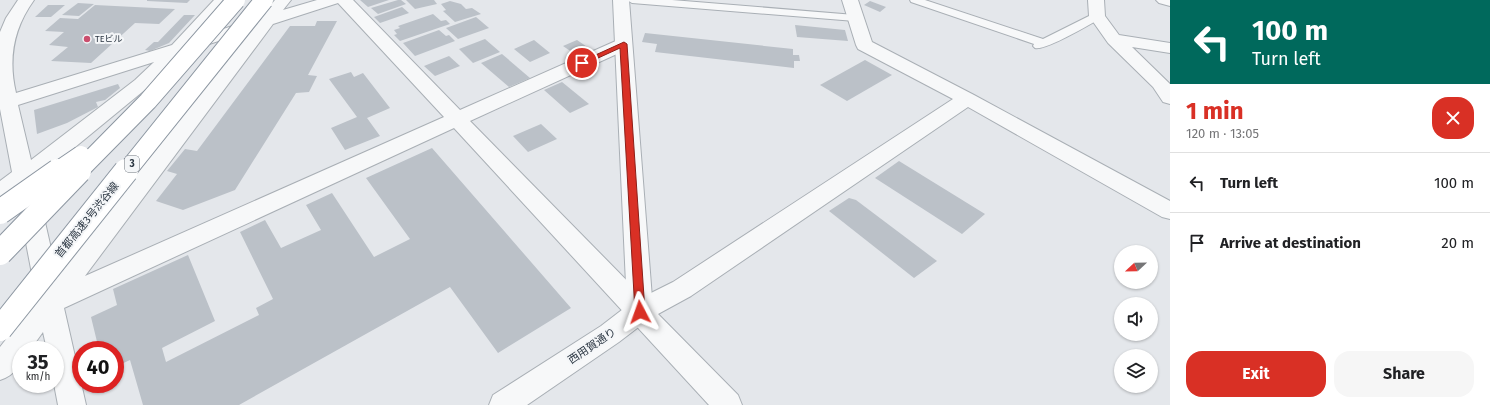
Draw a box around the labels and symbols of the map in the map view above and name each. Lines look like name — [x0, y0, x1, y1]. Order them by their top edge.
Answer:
marker: TEビル — [82, 34, 92, 44]
place label: TEビル — [95, 34, 122, 44]
pin — [565, 46, 599, 80]
road number: 3 — [125, 156, 139, 172]
street label: 首都高速3号渋谷線 — [53, 180, 121, 260]
north arrow — [1114, 245, 1158, 289]
position arrow — [619, 291, 661, 333]
street label: 西用賀通り — [566, 325, 618, 367]
speed limit sign: 40 — [72, 341, 124, 393]

